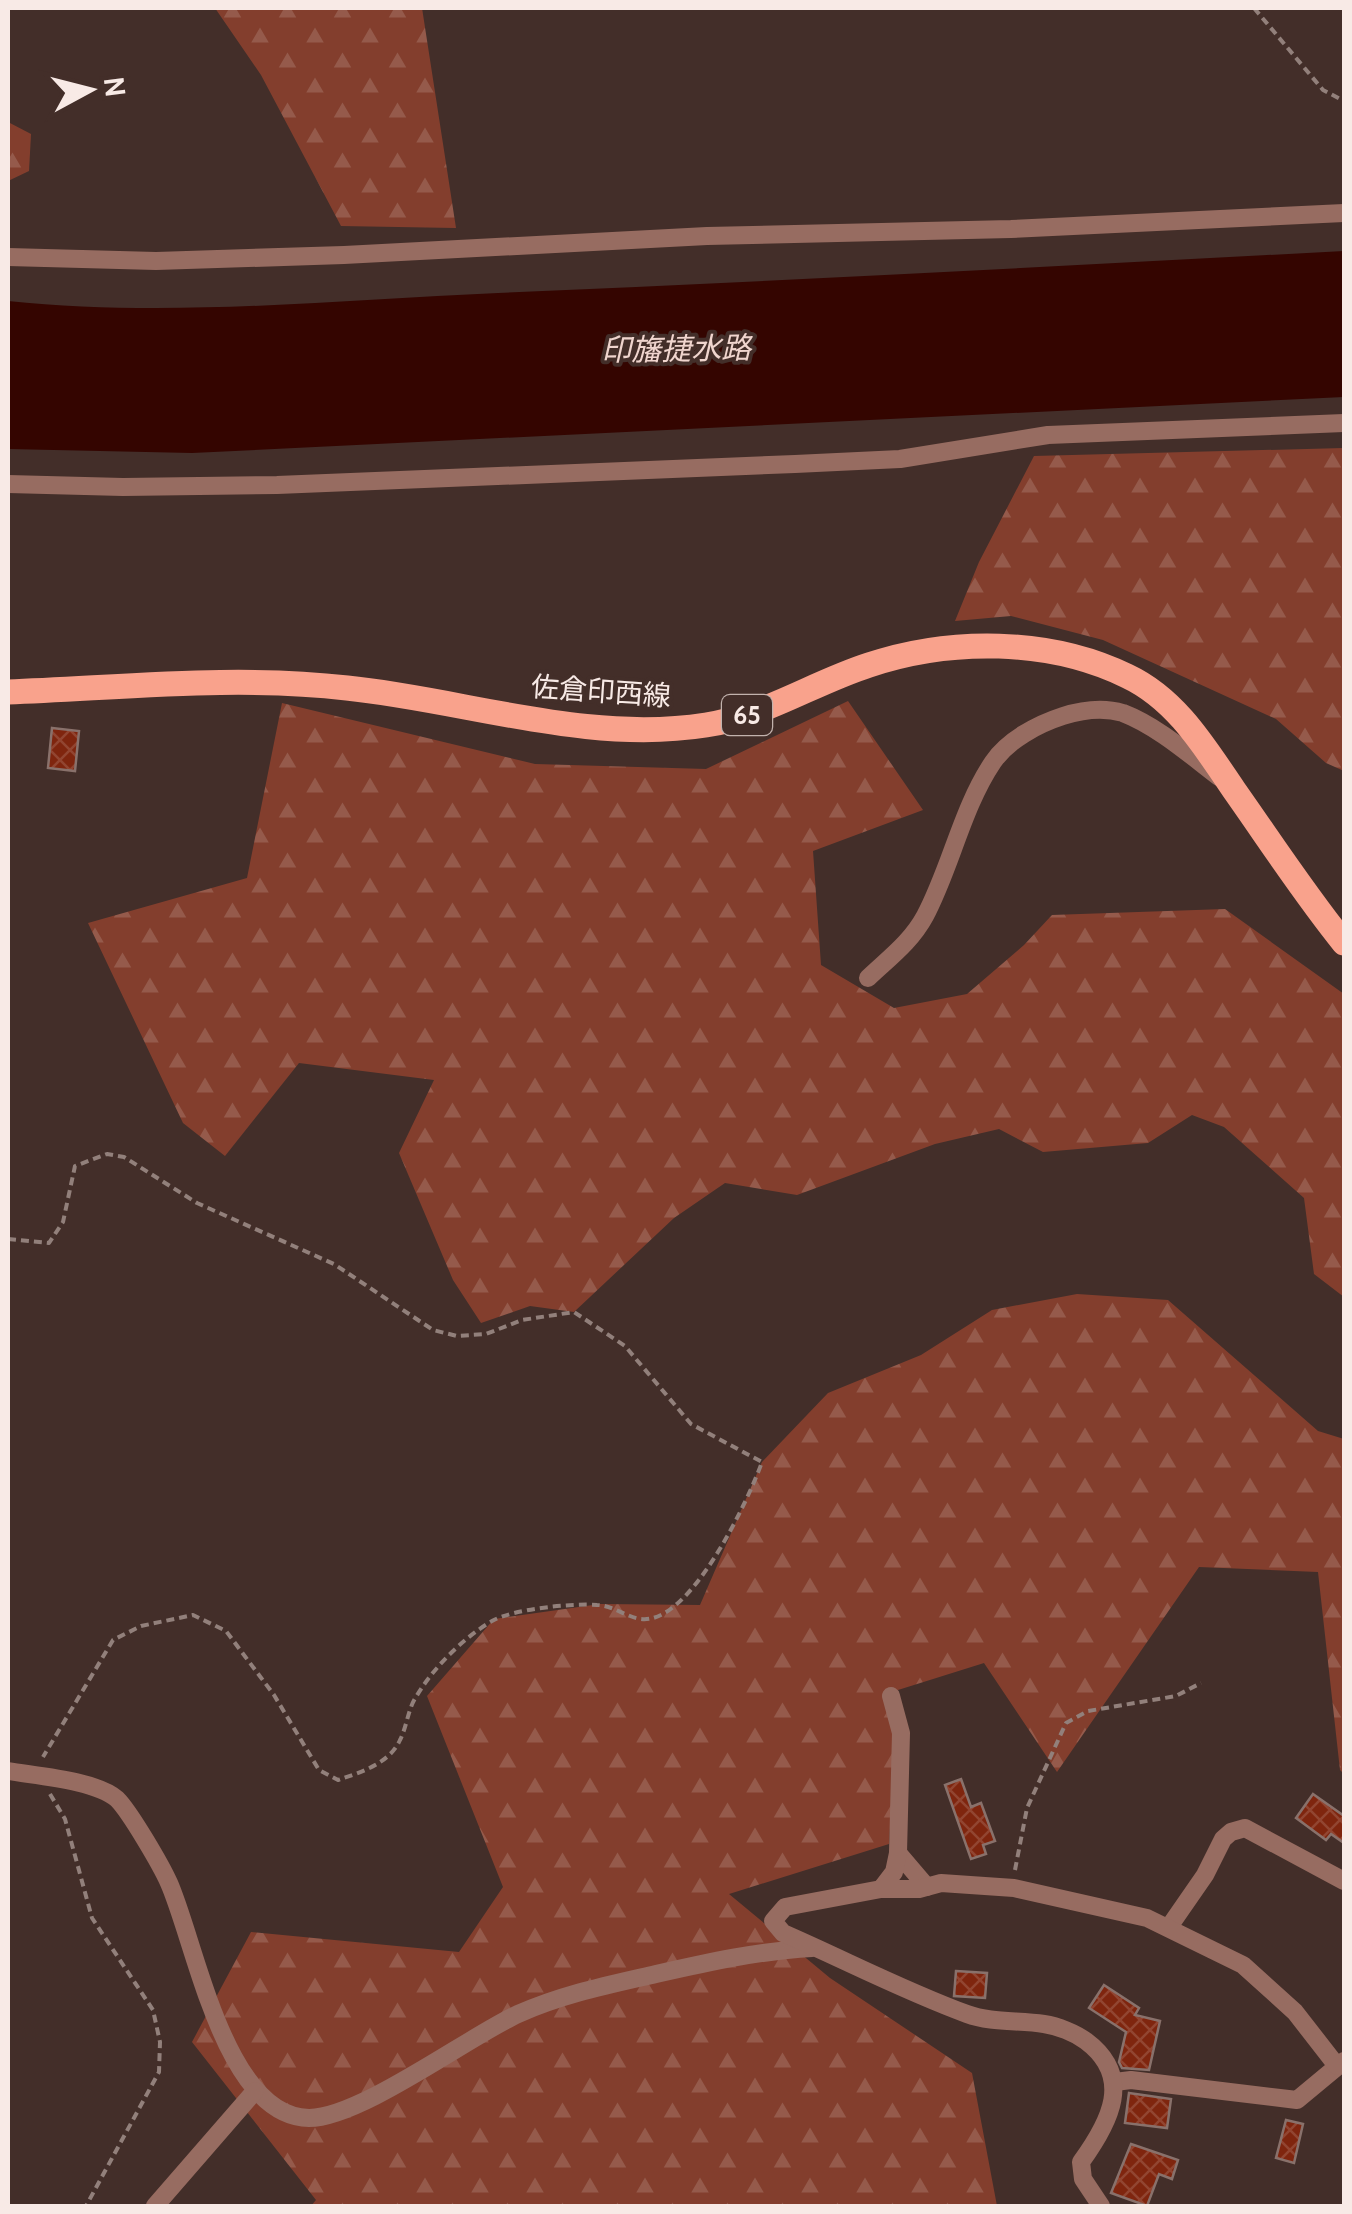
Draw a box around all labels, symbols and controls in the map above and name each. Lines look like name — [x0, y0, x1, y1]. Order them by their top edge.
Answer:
north arrow — [40, 40, 140, 140]
text: N — [97, 75, 133, 99]
water label: 印旛捷水路 — [601, 329, 754, 369]
street label: 佐倉印西線 — [530, 669, 672, 713]
road number: 65 — [722, 695, 772, 735]

